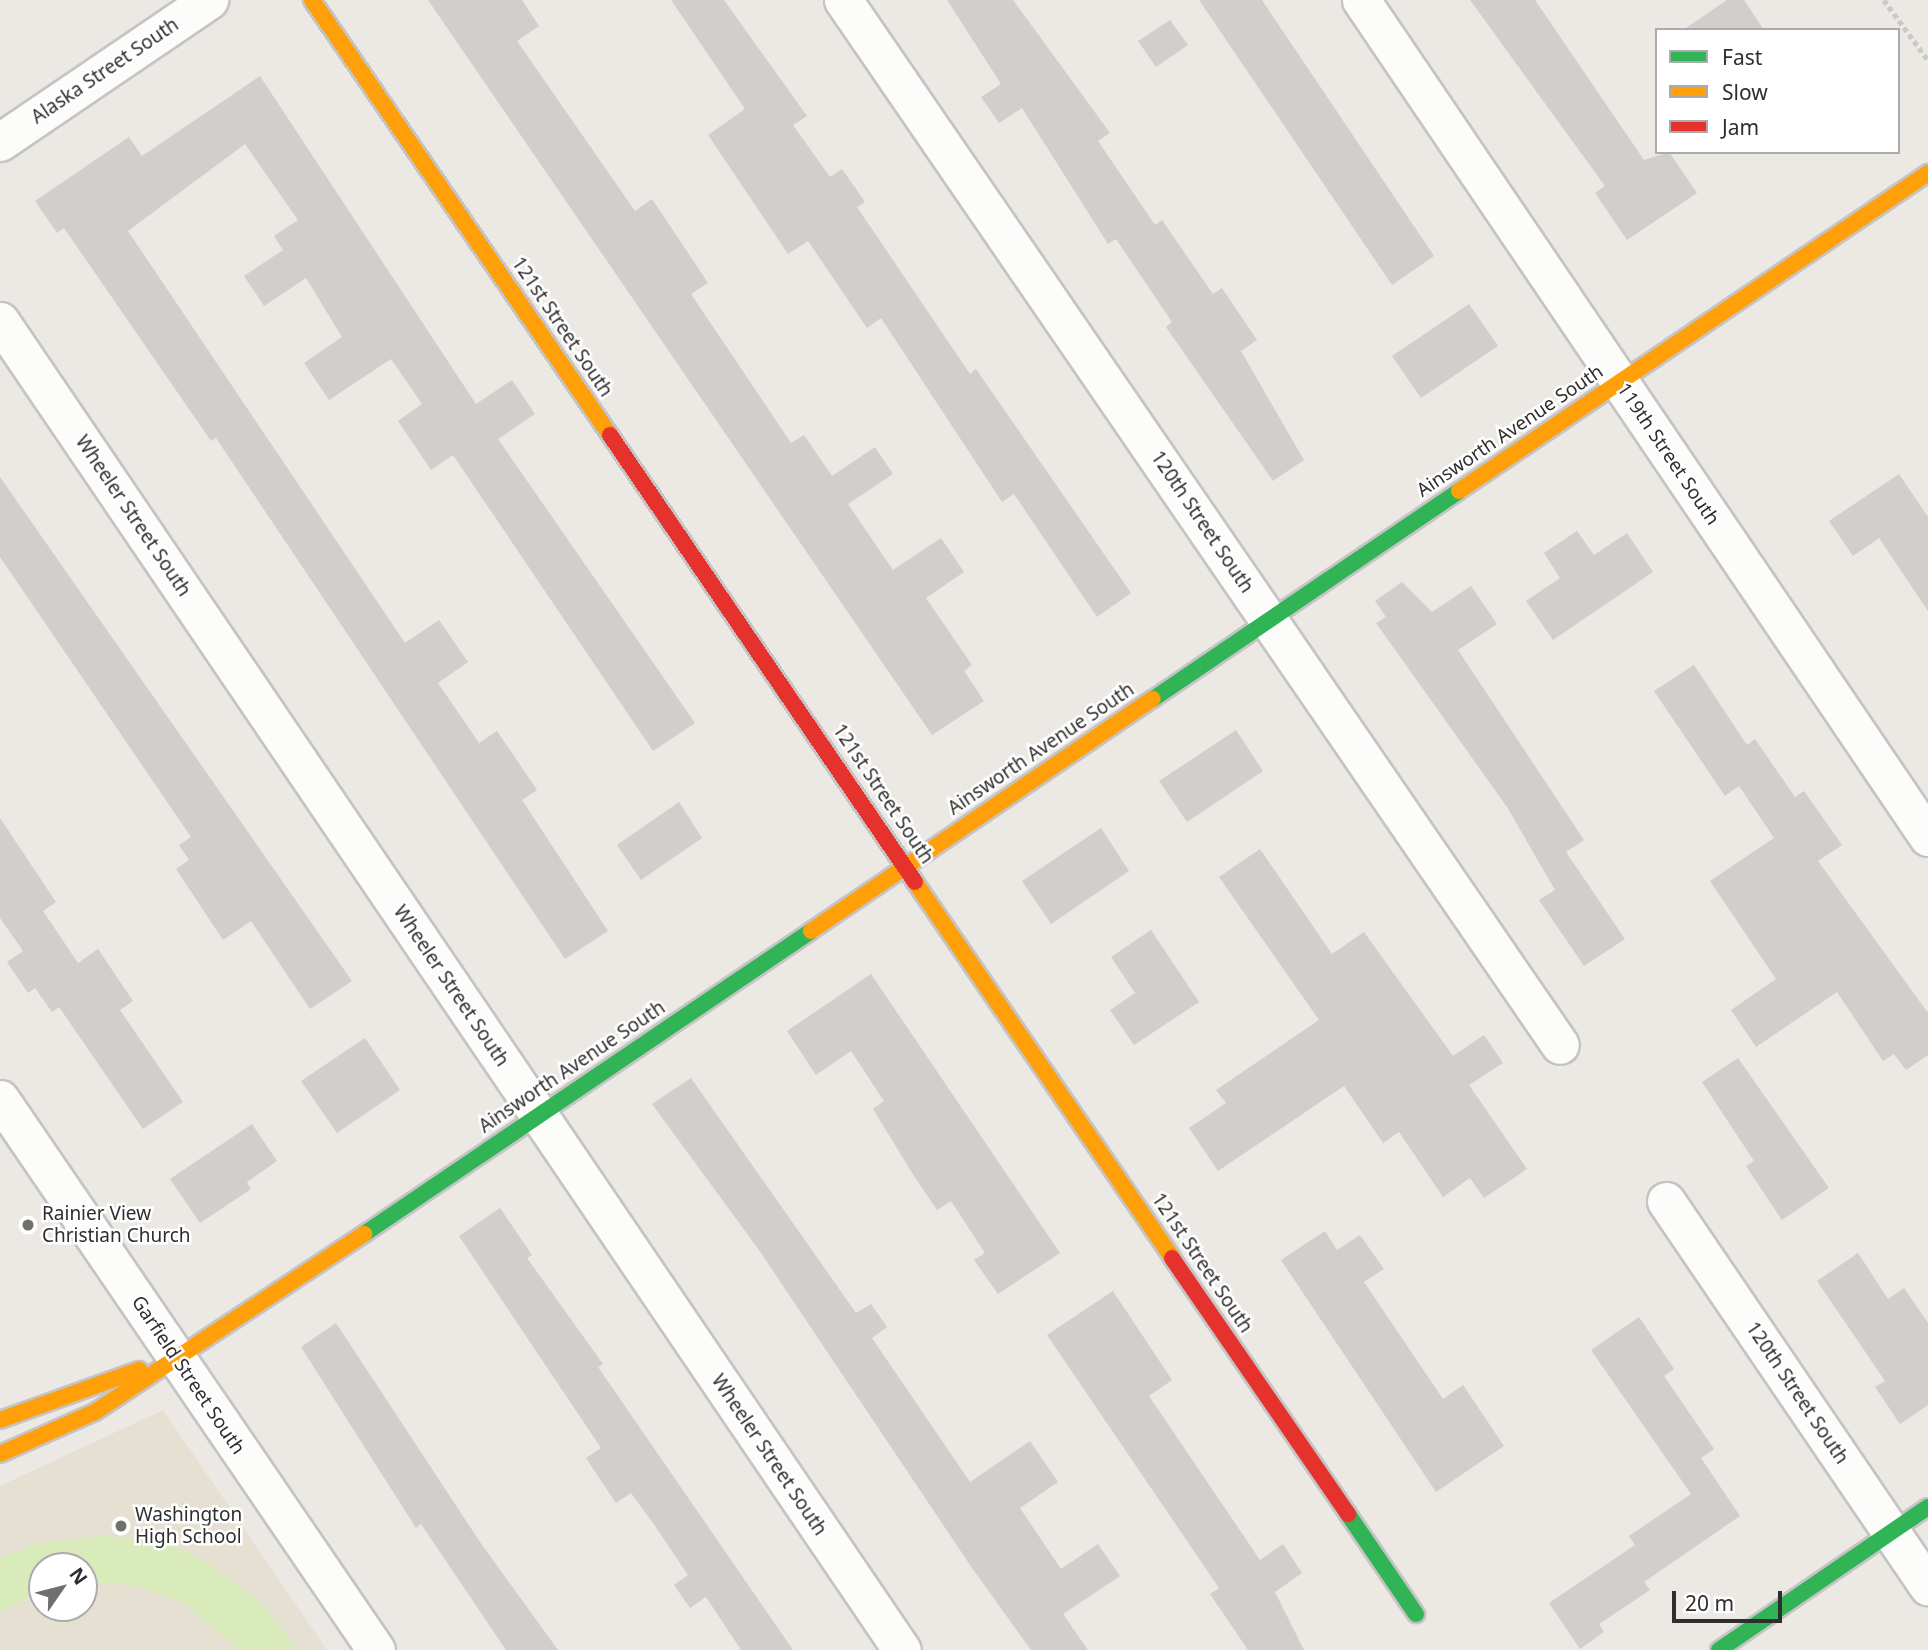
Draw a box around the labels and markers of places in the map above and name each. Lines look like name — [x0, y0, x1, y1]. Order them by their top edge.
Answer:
place label: Rainier View Christian Church — [42, 1203, 191, 1247]
marker: Rainier View Christian Church — [20, 1217, 36, 1233]
place label: Washington High School — [135, 1504, 242, 1548]
marker: Washington High School — [113, 1518, 129, 1534]

